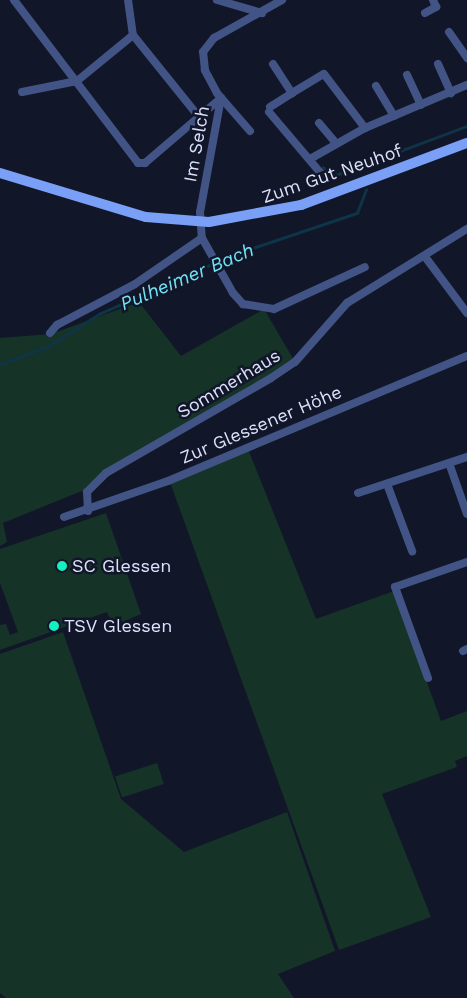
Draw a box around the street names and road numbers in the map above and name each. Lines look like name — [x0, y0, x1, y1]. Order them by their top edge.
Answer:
street label: Im Selch — [180, 104, 214, 184]
street label: Zum Gut Neuhof — [259, 140, 405, 208]
street label: Sommerhaus — [174, 345, 284, 423]
street label: Zur Glessener Höhe — [177, 381, 345, 469]

